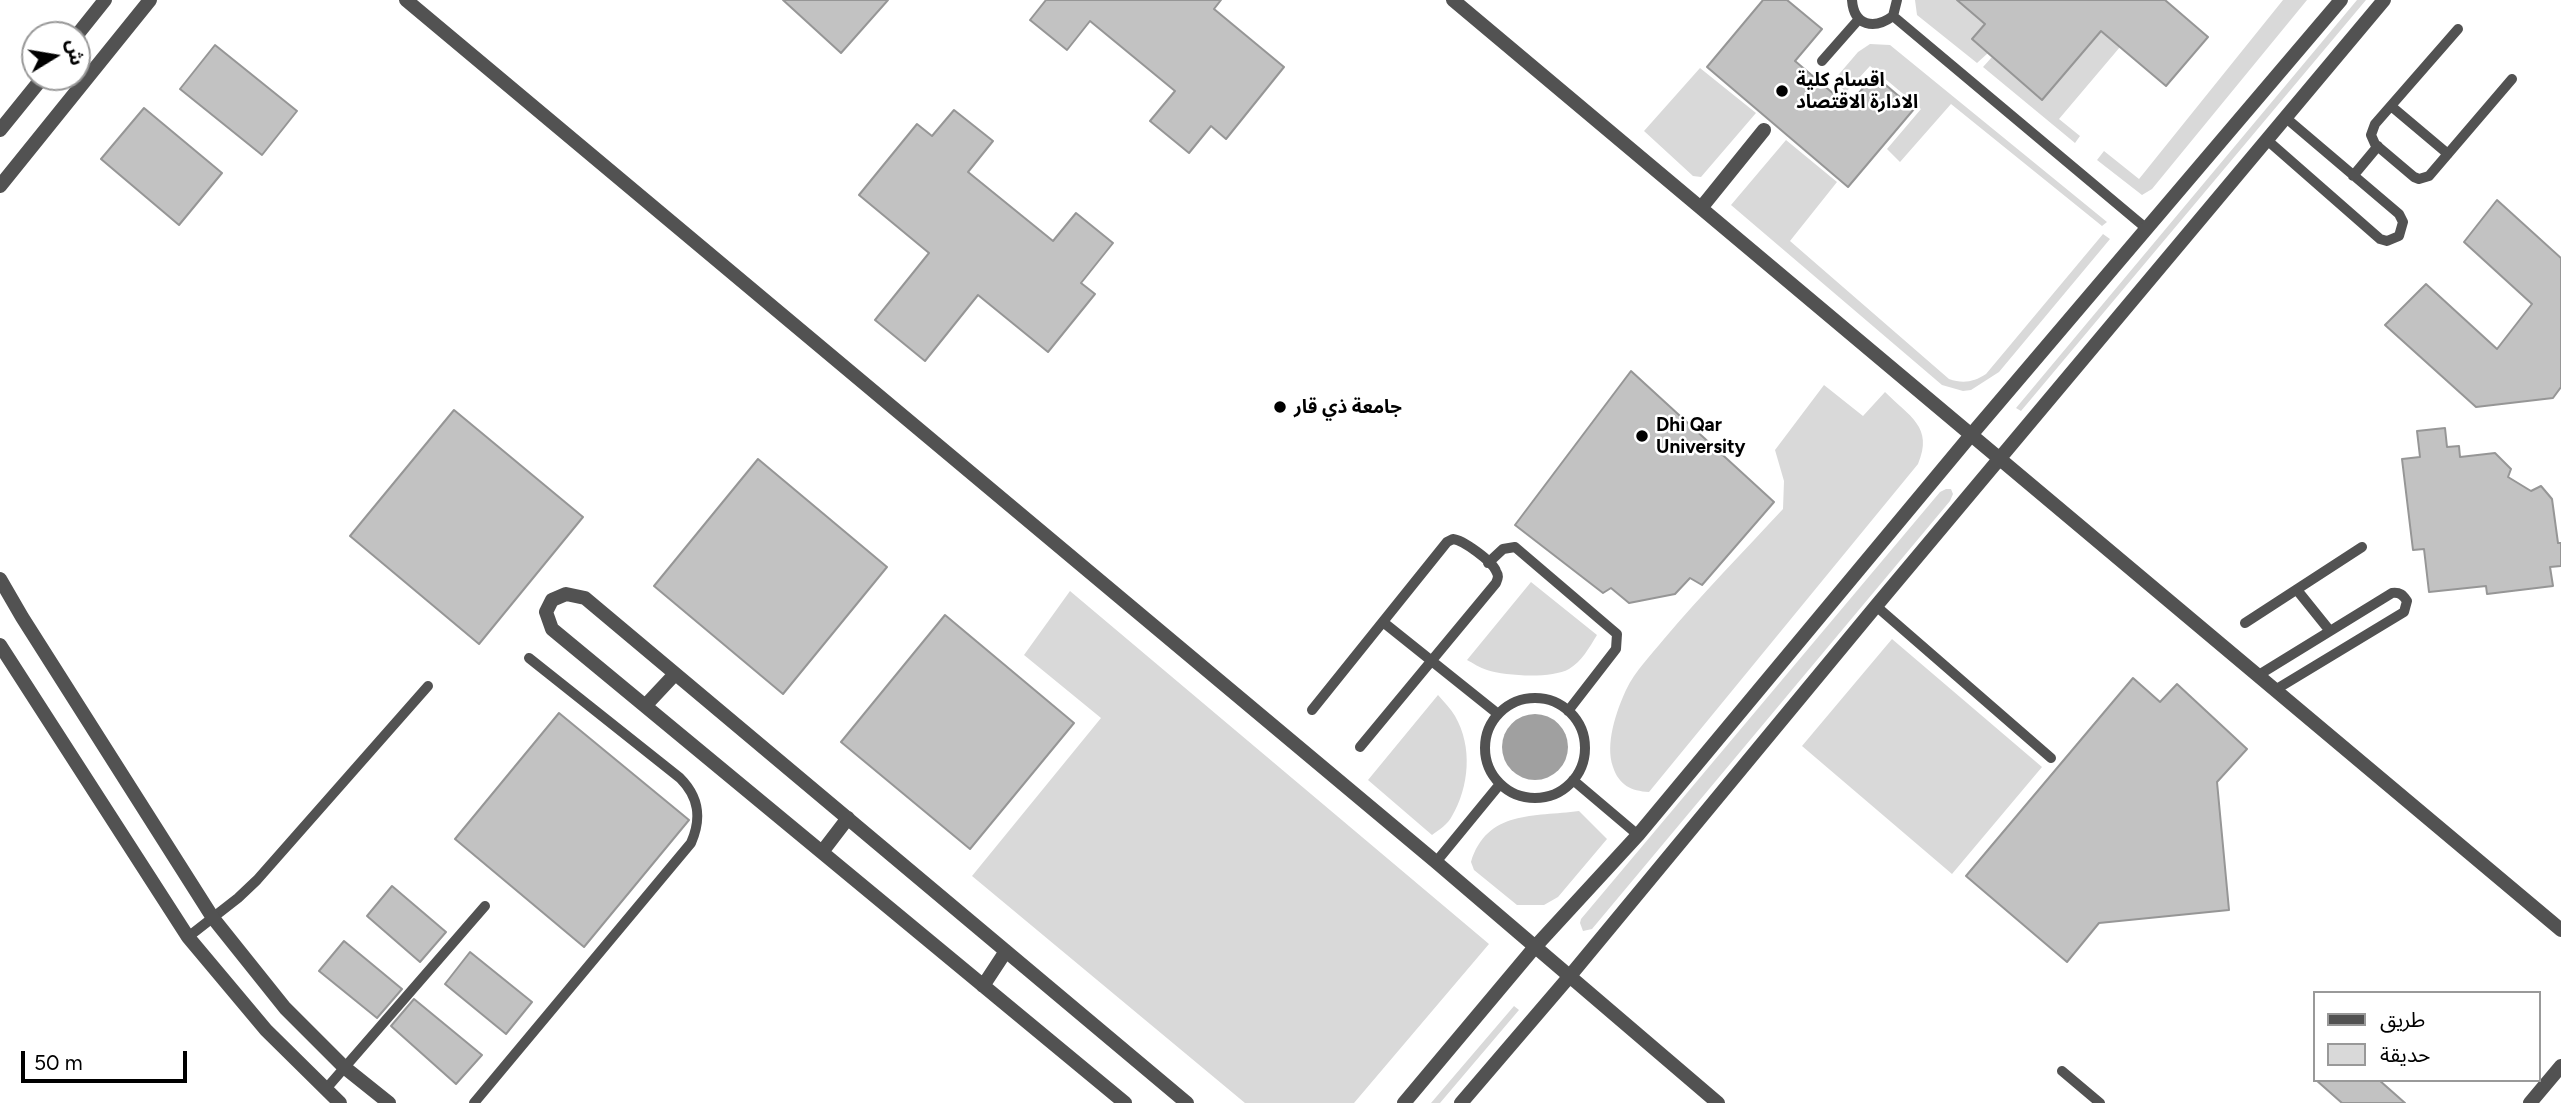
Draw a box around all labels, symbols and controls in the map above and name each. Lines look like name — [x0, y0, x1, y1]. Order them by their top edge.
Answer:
north arrow — [21, 21, 91, 91]
text: ش — [61, 37, 89, 67]
place label: اقسام كلية الادارة الاقتصاد — [1796, 69, 1918, 113]
marker: اقسام كلية الادارة الاقتصاد — [1774, 83, 1790, 99]
place label: جامعة ذي قار — [1294, 396, 1402, 418]
marker: جامعة ذي قار — [1272, 399, 1288, 415]
place label: Dhi Qar University — [1656, 414, 1746, 458]
marker: Dhi Qar University — [1634, 428, 1650, 444]
legend — [2312, 991, 2540, 1082]
text: طريق — [2380, 1007, 2425, 1032]
scale bar — [24, 1036, 191, 1080]
text: حديقة — [2380, 1042, 2430, 1067]
text: 50 m — [34, 1050, 83, 1075]

